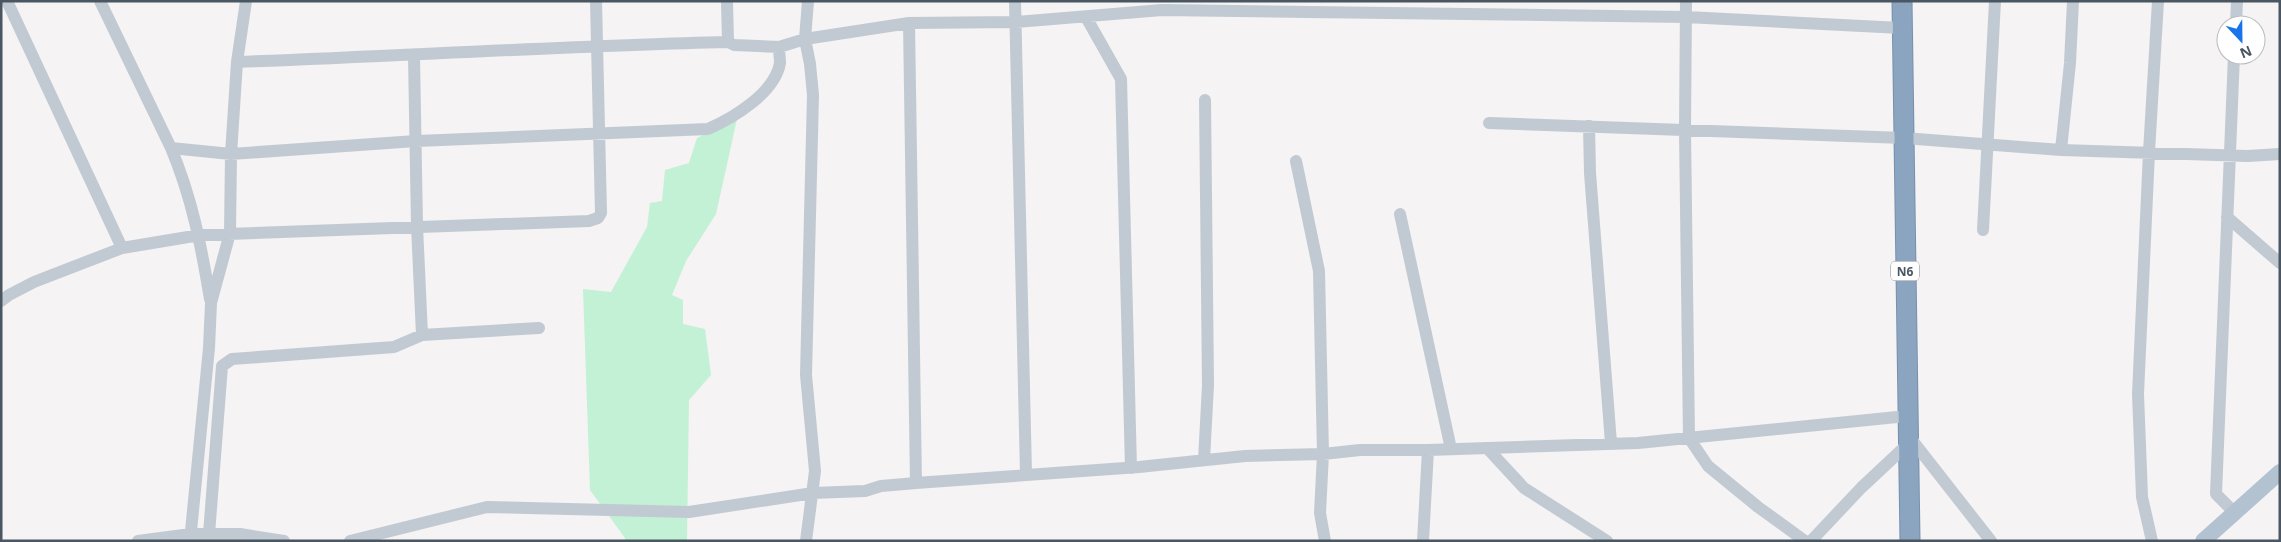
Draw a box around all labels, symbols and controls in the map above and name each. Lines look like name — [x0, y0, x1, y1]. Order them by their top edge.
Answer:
north arrow — [2216, 15, 2266, 65]
text: N — [2237, 42, 2255, 63]
road number: N6 — [1891, 262, 1919, 280]

